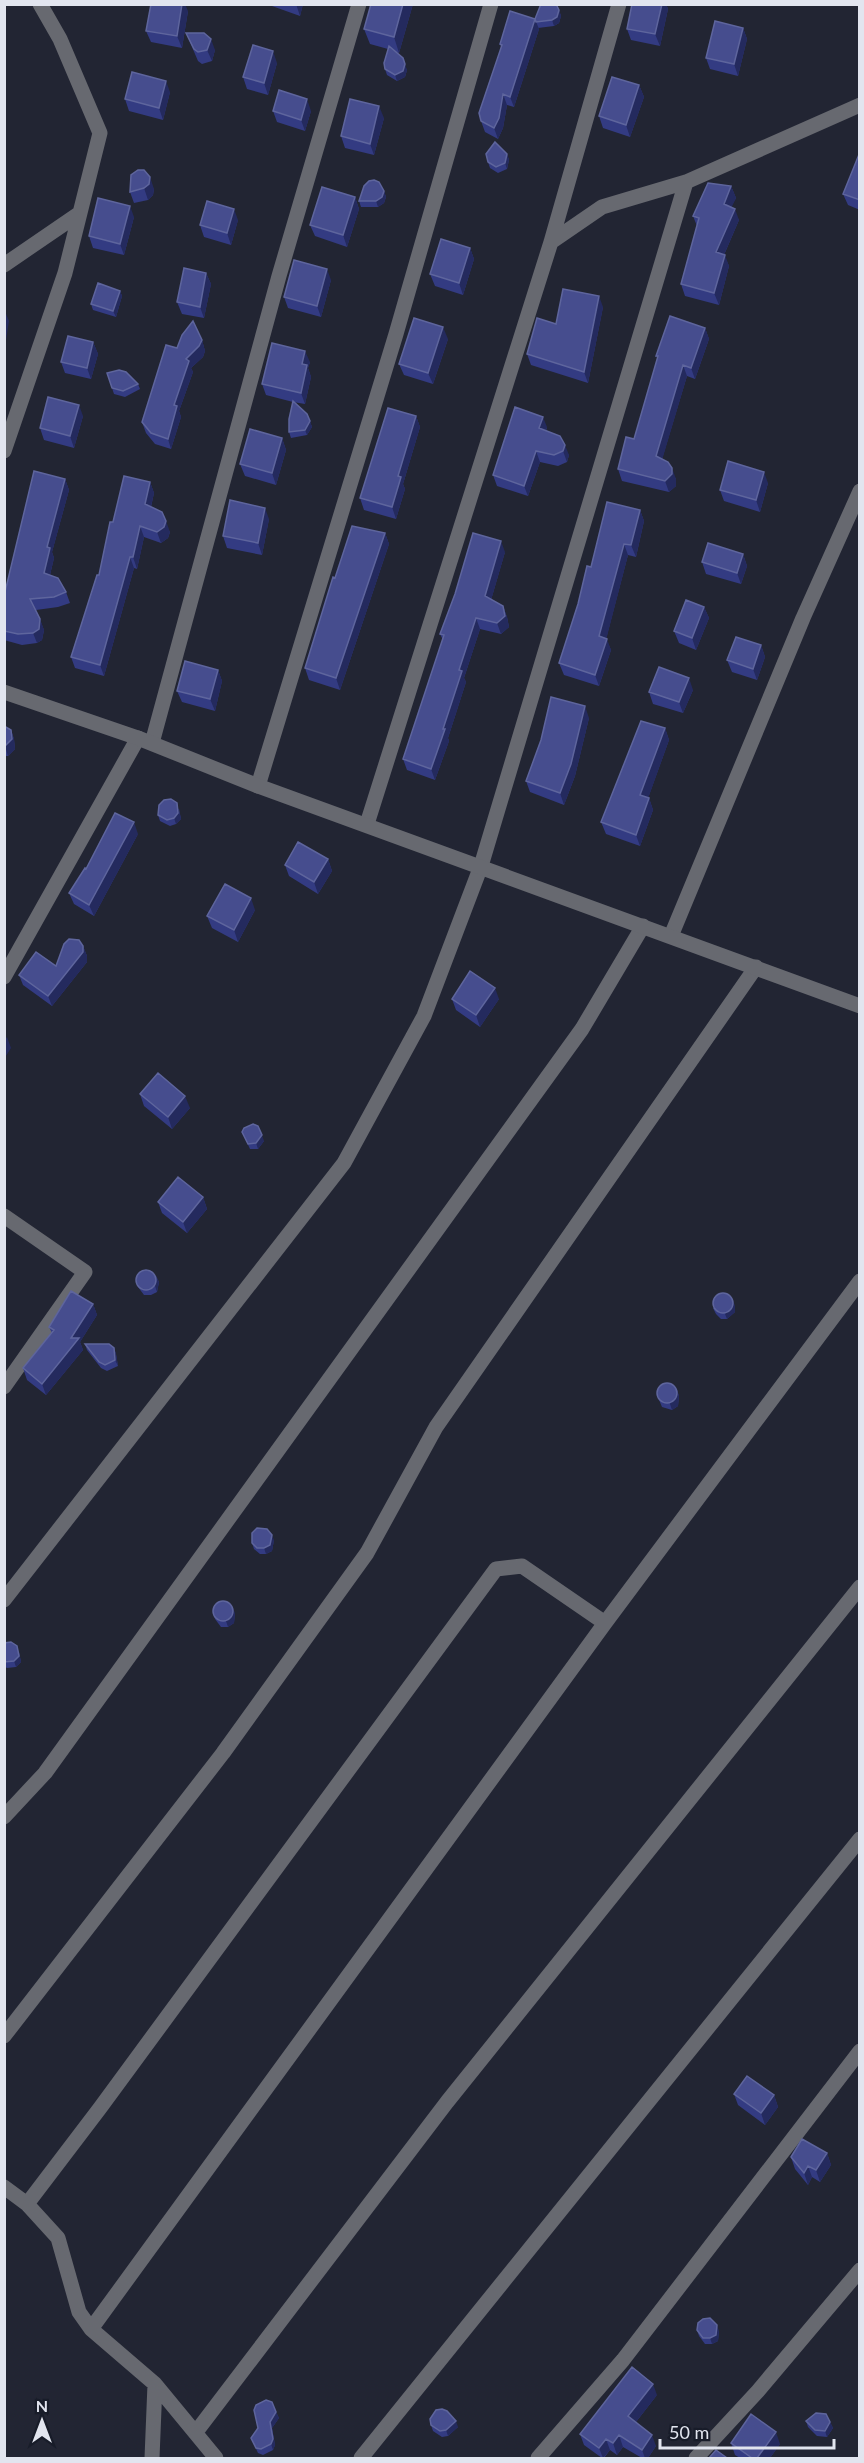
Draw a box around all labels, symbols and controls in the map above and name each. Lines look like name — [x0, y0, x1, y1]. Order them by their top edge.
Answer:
north arrow — [12, 2391, 72, 2451]
text: N — [36, 2396, 48, 2415]
scale bar — [660, 2412, 834, 2450]
text: 50 m — [669, 2421, 709, 2443]

